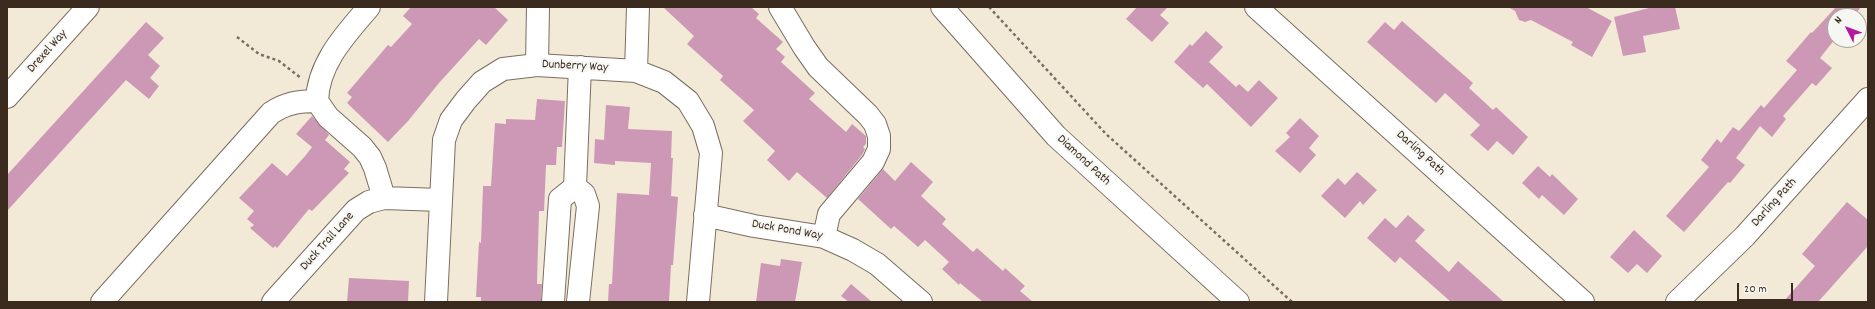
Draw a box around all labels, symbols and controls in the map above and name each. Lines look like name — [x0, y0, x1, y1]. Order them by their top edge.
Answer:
north arrow — [1827, 8, 1867, 48]
text: N — [1831, 13, 1847, 28]
street label: Drexel Way — [25, 27, 71, 77]
street label: Dunberry Way — [541, 57, 609, 77]
street label: Darling Path — [1392, 128, 1448, 180]
street label: Diamond Path — [1053, 132, 1113, 190]
street label: Darling Path — [1749, 175, 1801, 231]
street label: Duck Trail Lane — [298, 209, 358, 275]
street label: Duck Pond Way — [750, 217, 824, 245]
scale bar — [1739, 275, 1795, 301]
text: 20 m — [1744, 281, 1767, 298]

